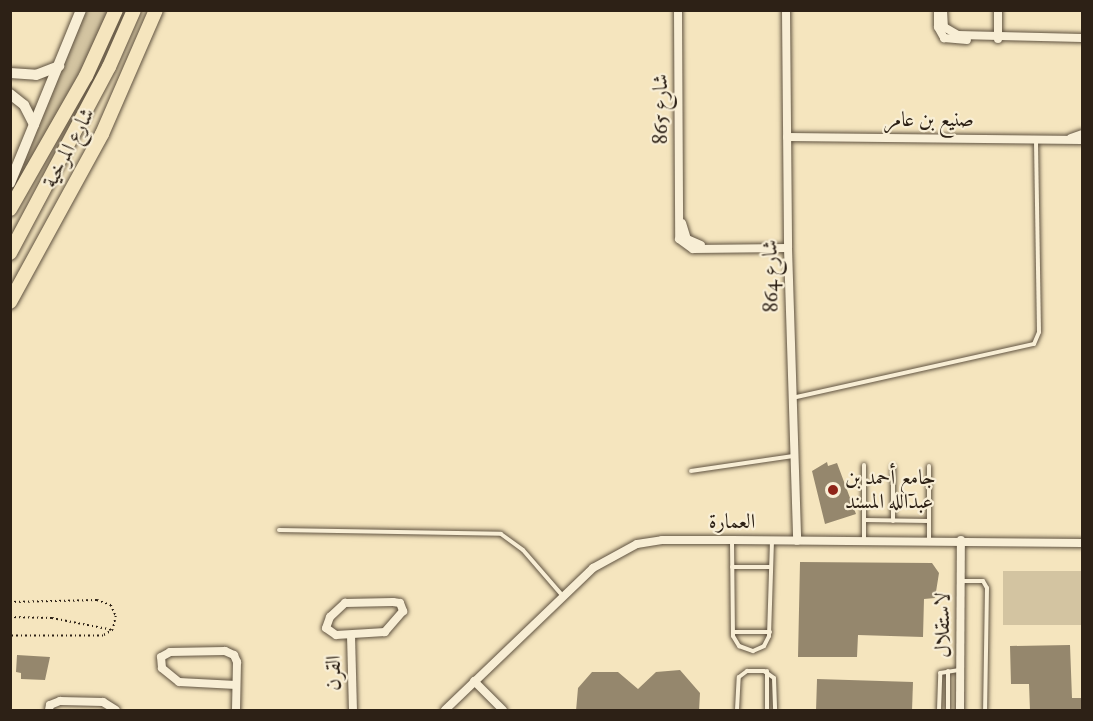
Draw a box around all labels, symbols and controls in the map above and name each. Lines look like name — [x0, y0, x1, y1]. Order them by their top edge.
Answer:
street label: شارع 865 — [648, 74, 674, 144]
street label: شارع المرخية — [37, 104, 101, 192]
street label: صنيع بن عامر — [884, 107, 974, 133]
street label: شارع 864 — [758, 239, 784, 313]
place label: جامع أحمد بن عبدالله المسند — [845, 465, 936, 515]
marker: جامع أحمد بن عبدالله المسند — [826, 483, 840, 497]
street label: العمارة — [709, 509, 755, 535]
street label: لاستقلال — [930, 592, 956, 658]
street label: القرن — [321, 655, 347, 691]

